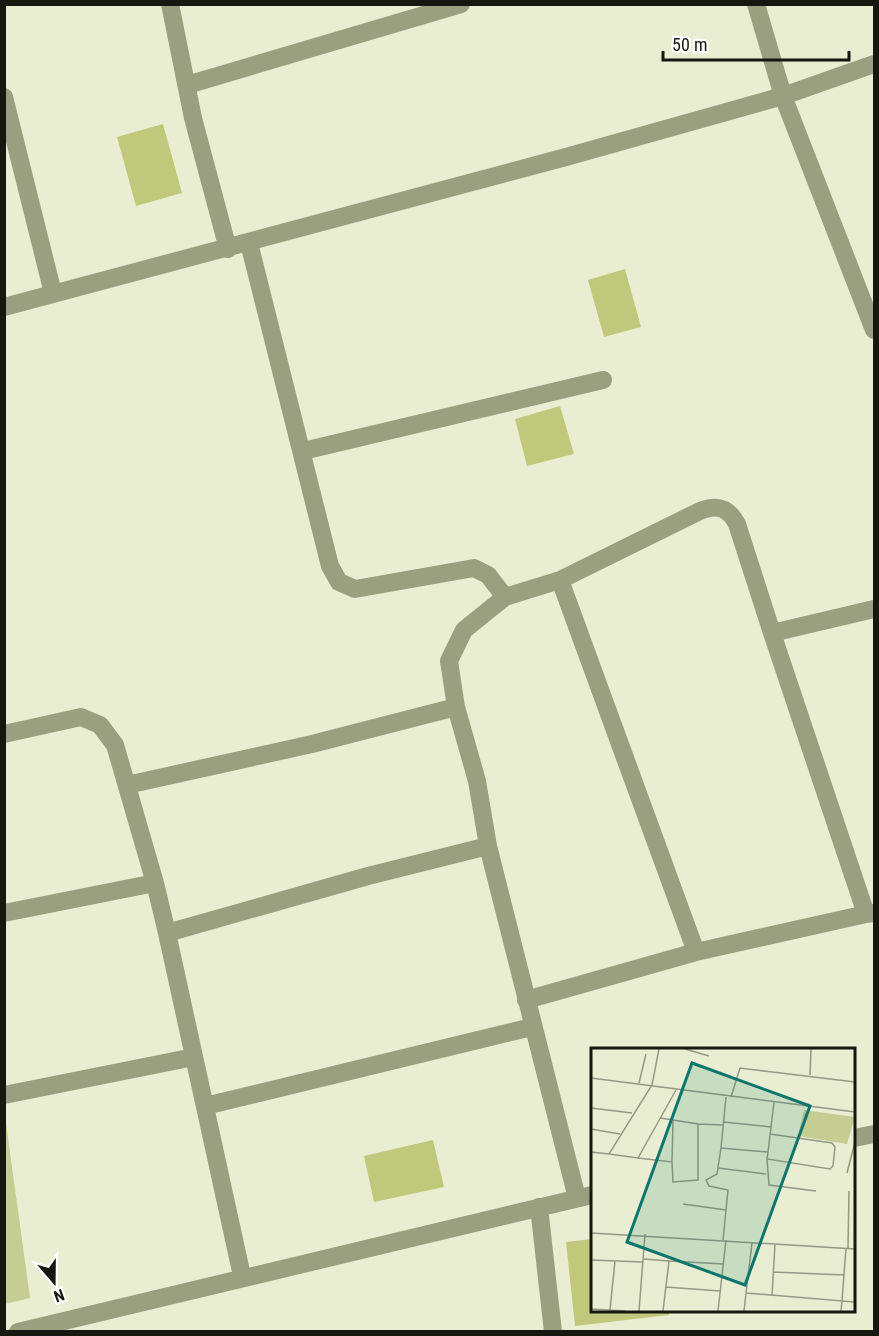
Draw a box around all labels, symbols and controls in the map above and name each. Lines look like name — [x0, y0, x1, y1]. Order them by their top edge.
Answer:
scale bar — [663, 24, 849, 62]
text: 50 m — [672, 34, 707, 55]
inset map — [591, 1048, 855, 1312]
north arrow — [24, 1252, 84, 1312]
text: N — [51, 1285, 67, 1306]

